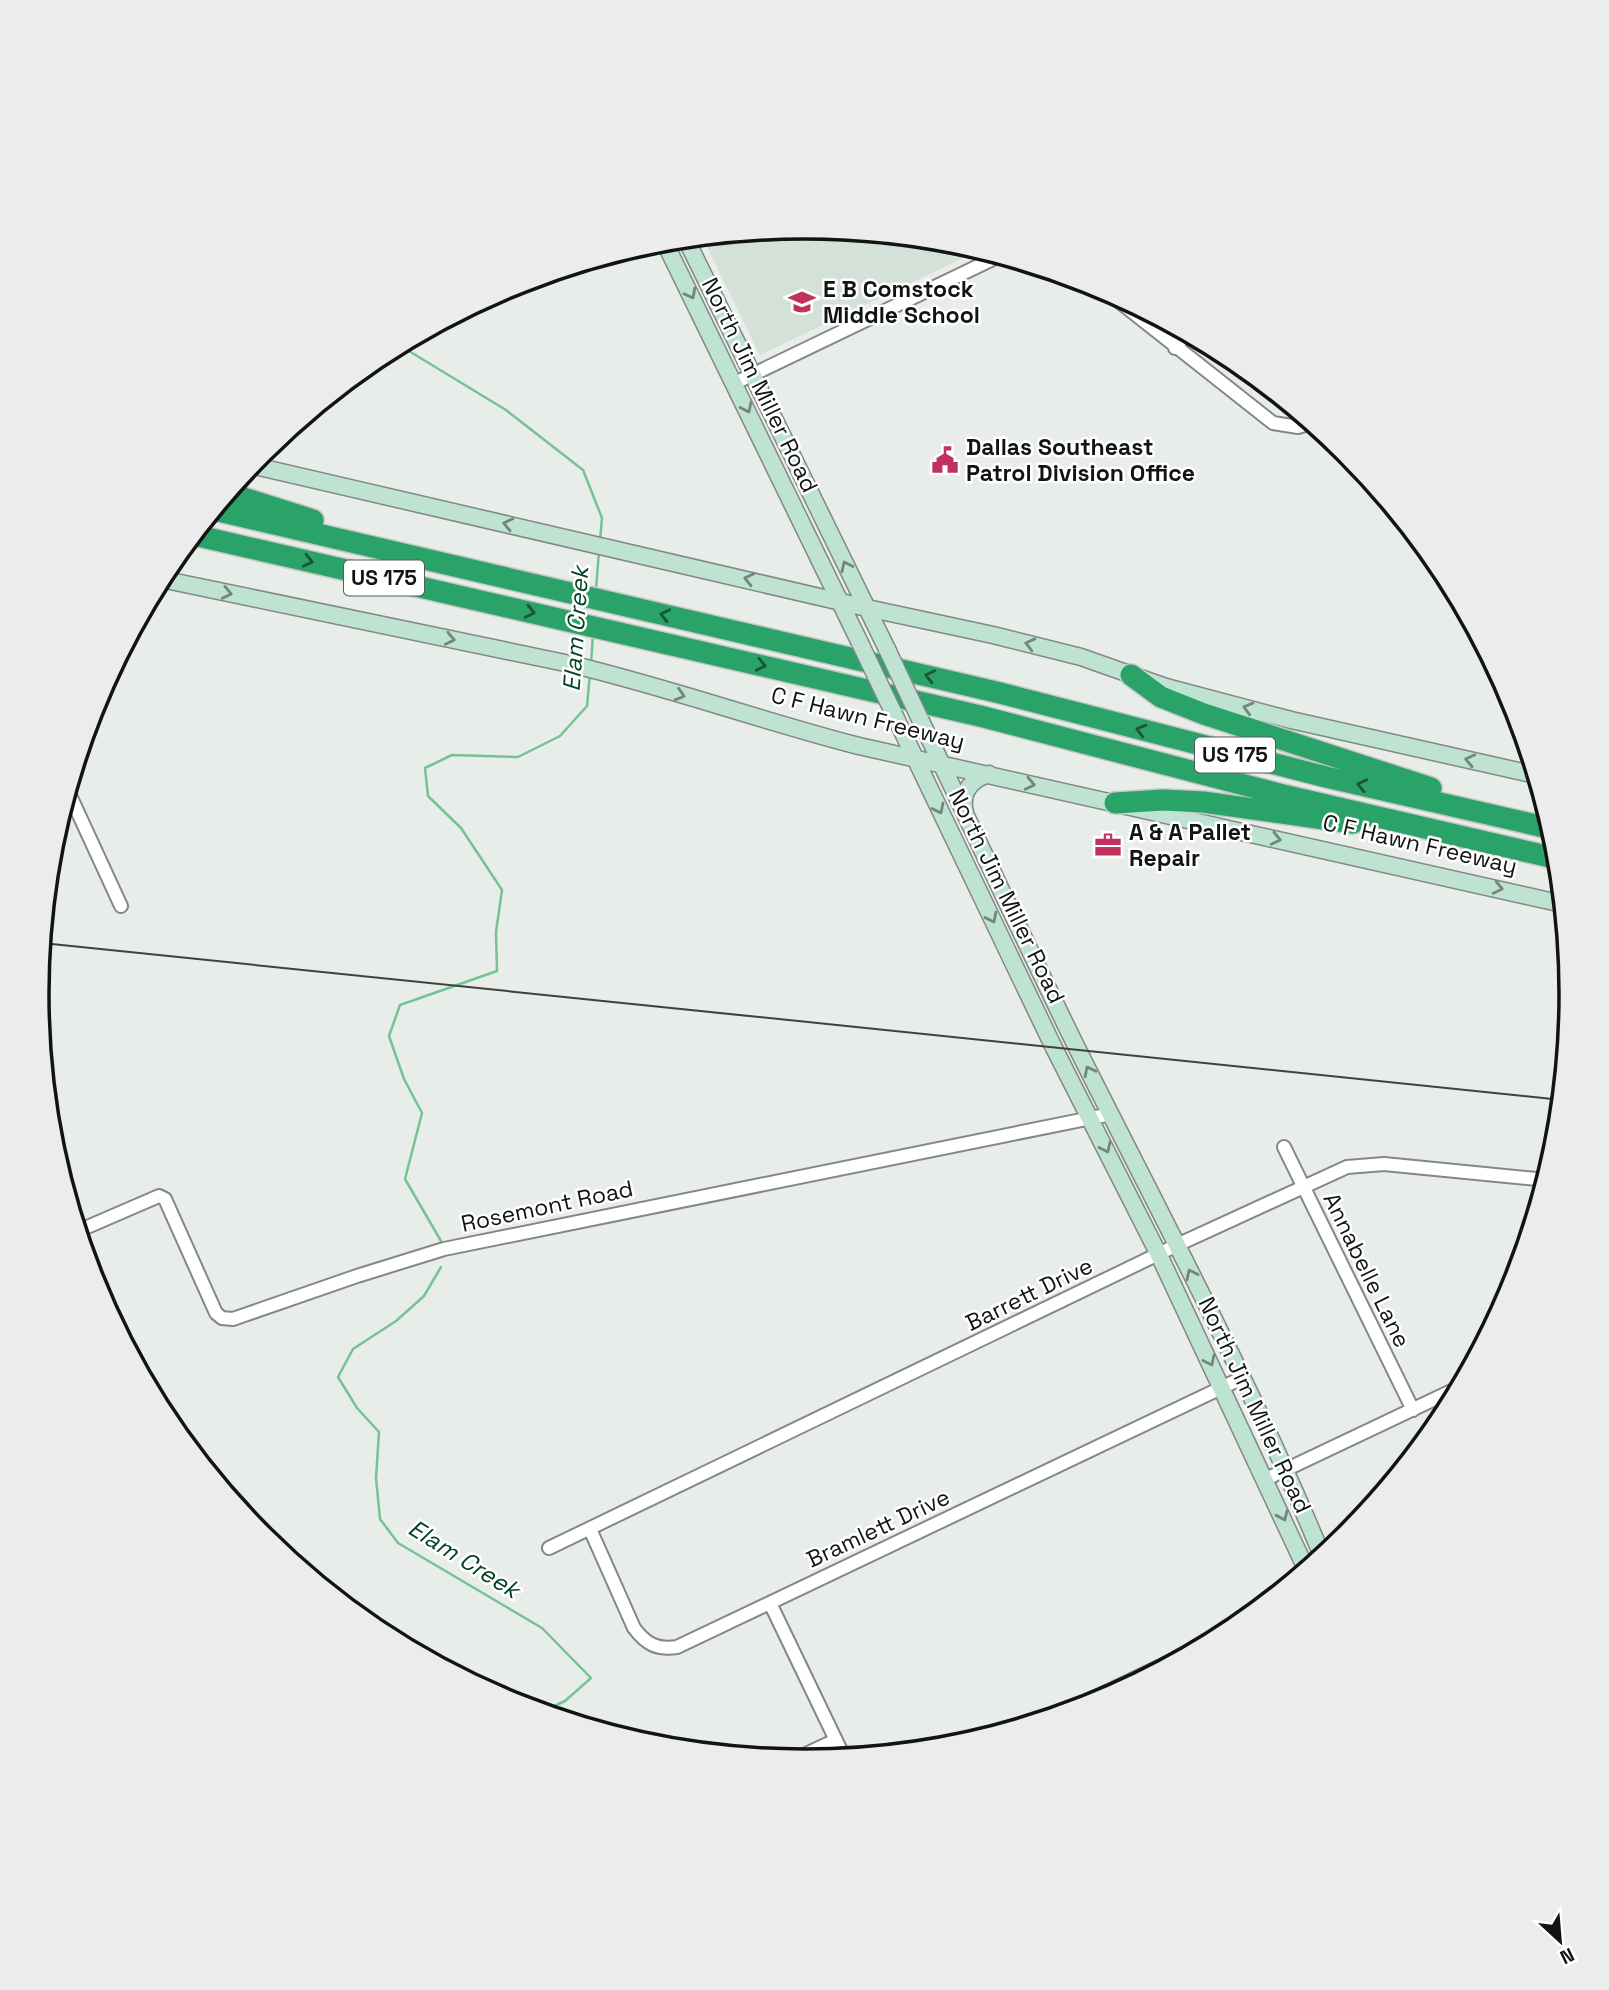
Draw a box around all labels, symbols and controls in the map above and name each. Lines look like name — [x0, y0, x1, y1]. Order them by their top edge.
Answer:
street label: North Jim Miller Road — [695, 273, 825, 497]
place label: E B Comstock Middle School — [823, 274, 980, 330]
one-way arrow — [682, 287, 696, 299]
school or university icon: E B Comstock Middle School — [787, 287, 817, 317]
one-way arrow — [739, 401, 752, 414]
place label: Dallas Southeast Patrol Division Office — [966, 432, 1195, 488]
public building icon: Dallas Southeast Patrol Division Office — [930, 445, 960, 475]
one-way arrow — [503, 518, 515, 533]
one-way arrow — [302, 553, 314, 567]
road number: US 175 — [344, 560, 424, 596]
one-way arrow — [840, 561, 854, 573]
water label: Elam Creek — [556, 562, 596, 693]
one-way arrow — [743, 573, 755, 587]
one-way arrow — [221, 585, 233, 600]
one-way arrow — [524, 603, 536, 618]
one-way arrow — [659, 609, 671, 623]
one-way arrow — [444, 631, 456, 646]
one-way arrow — [1024, 638, 1036, 652]
one-way arrow — [754, 657, 766, 671]
one-way arrow — [924, 670, 936, 685]
street label: C F Hawn Freeway — [768, 679, 968, 757]
one-way arrow — [674, 686, 686, 701]
one-way arrow — [1242, 701, 1254, 716]
one-way arrow — [1135, 724, 1147, 739]
road number: US 175 — [1195, 738, 1275, 772]
one-way arrow — [1464, 754, 1476, 768]
one-way arrow — [1024, 775, 1036, 790]
one-way arrow — [1356, 779, 1368, 794]
street label: North Jim Miller Road — [942, 784, 1072, 1008]
one-way arrow — [931, 801, 945, 814]
street label: C F Hawn Freeway — [1320, 807, 1520, 881]
place label: A & A Pallet Repair — [1129, 817, 1251, 873]
office icon: A & A Pallet Repair — [1093, 830, 1123, 860]
one-way arrow — [1270, 830, 1282, 845]
one-way arrow — [1492, 880, 1504, 895]
one-way arrow — [984, 911, 998, 923]
one-way arrow — [1083, 1065, 1097, 1078]
one-way arrow — [1098, 1141, 1112, 1153]
street label: Rosemont Road — [458, 1173, 636, 1239]
street label: Annabelle Lane — [1317, 1188, 1417, 1352]
street label: Barrett Drive — [960, 1250, 1098, 1338]
one-way arrow — [1185, 1269, 1199, 1281]
street label: North Jim Miller Road — [1192, 1292, 1318, 1518]
one-way arrow — [1201, 1354, 1215, 1366]
street label: Bramlett Drive — [802, 1482, 954, 1574]
one-way arrow — [1275, 1509, 1289, 1521]
water label: Elam Creek — [403, 1512, 528, 1607]
north arrow — [1525, 1906, 1595, 1976]
text: N — [1556, 1942, 1578, 1970]

